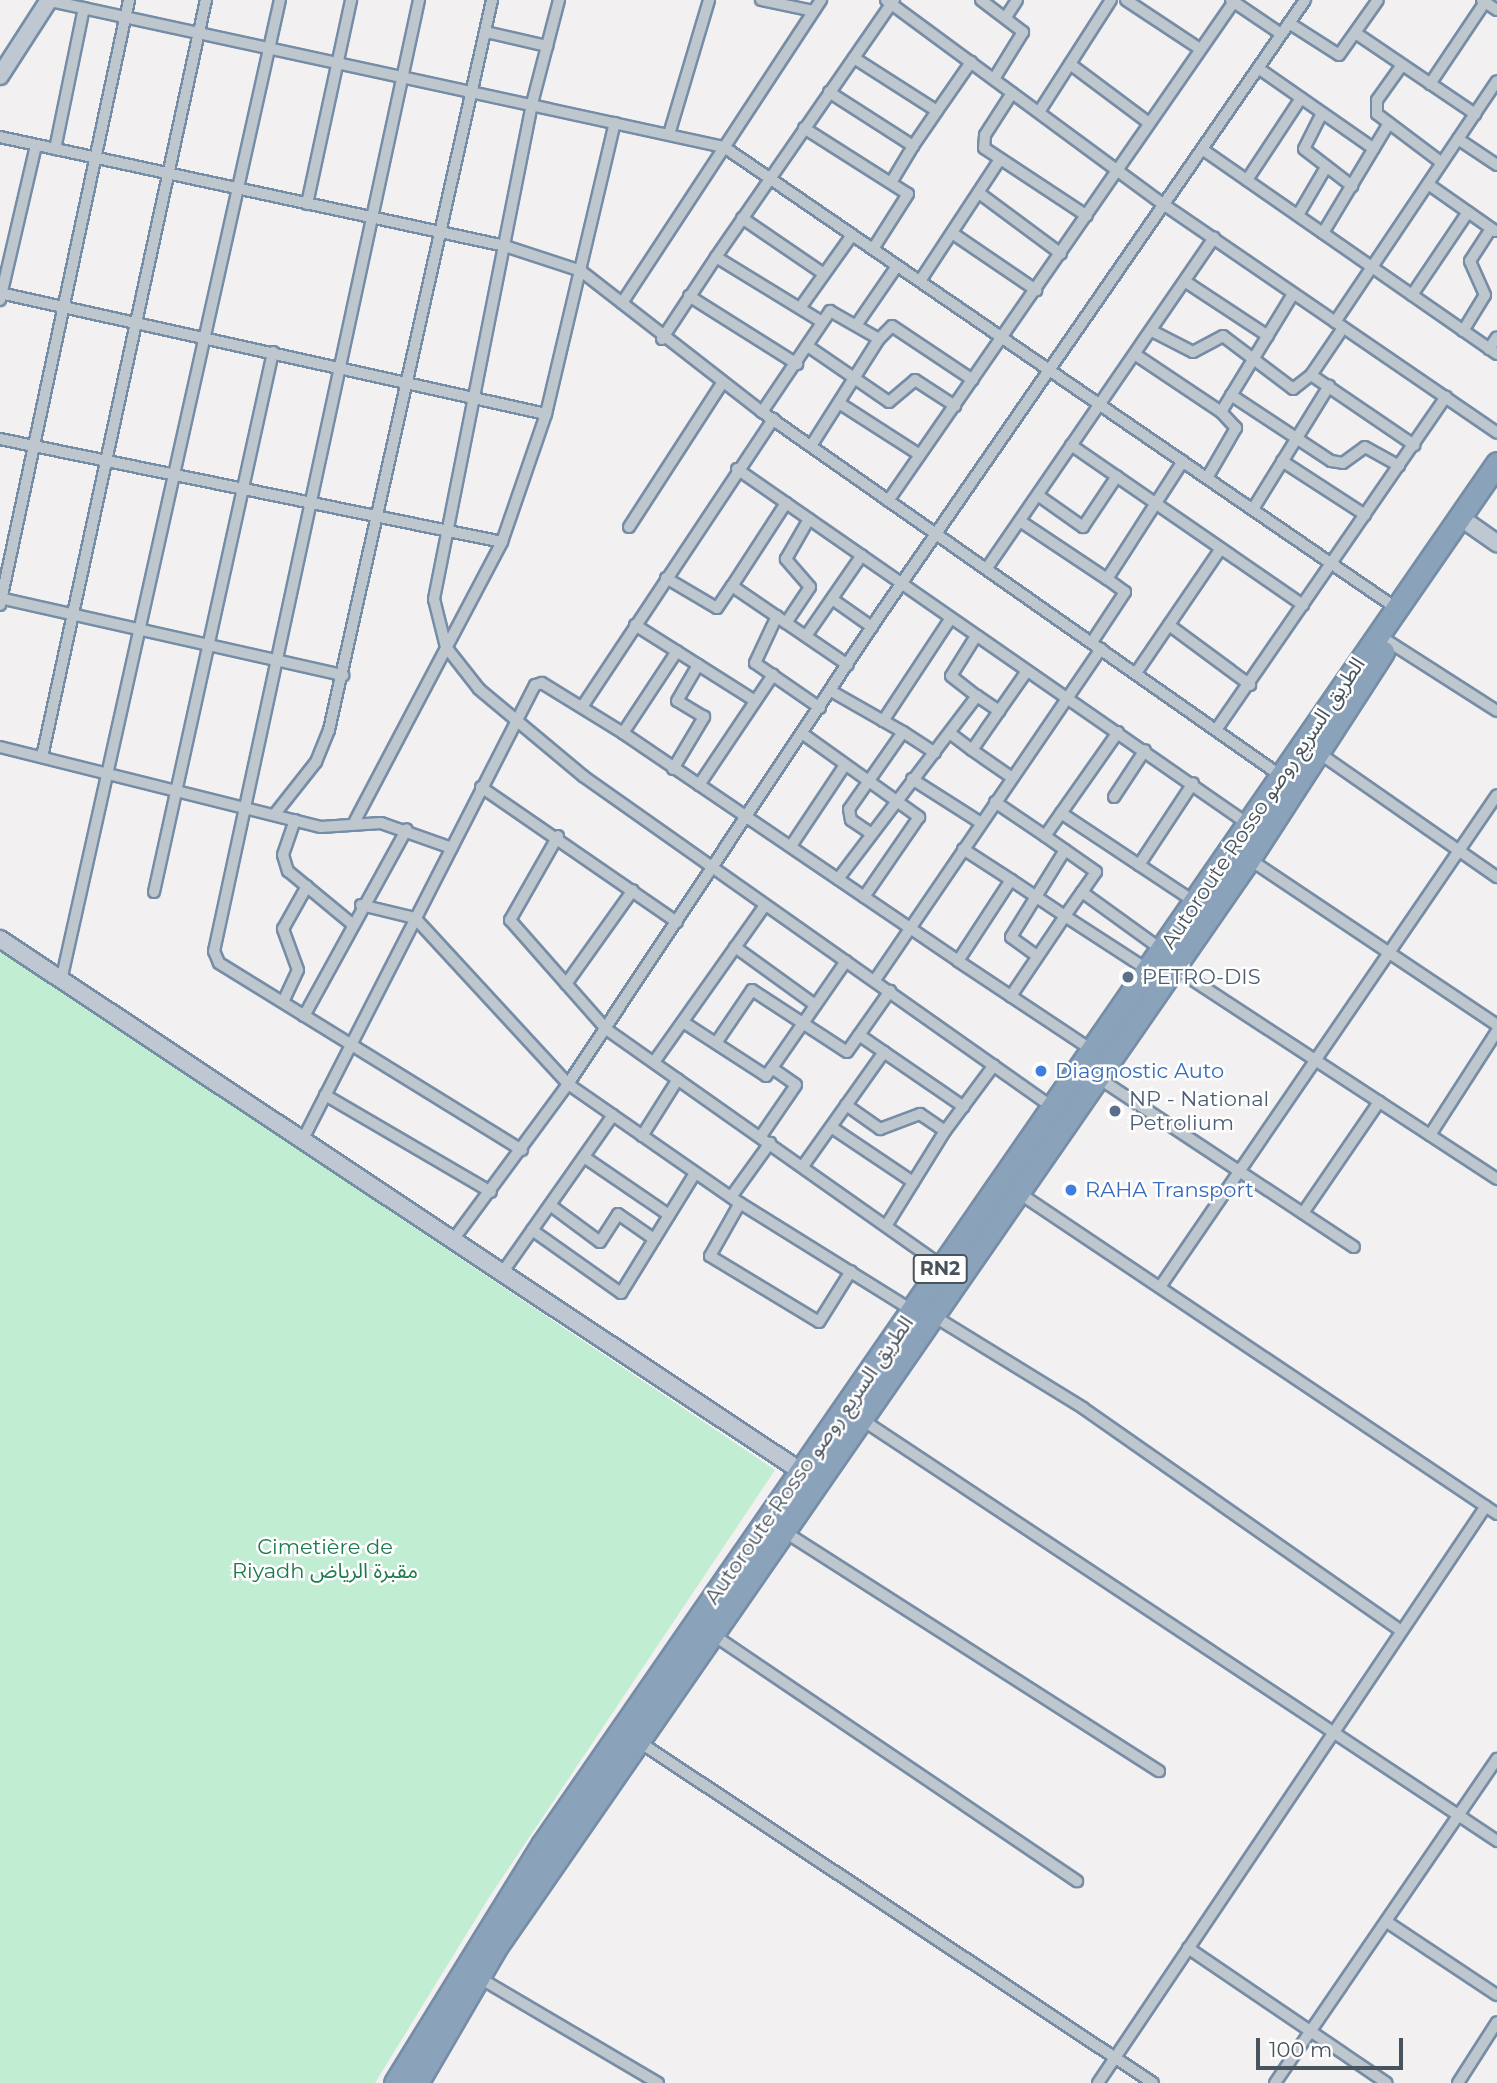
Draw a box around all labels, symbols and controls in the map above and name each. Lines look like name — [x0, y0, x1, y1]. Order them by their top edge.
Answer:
street label: Autoroute Rosso الطريق السريع روصو — [1156, 652, 1370, 954]
place label: PETRO-DIS — [1142, 964, 1261, 990]
marker: PETRO-DIS — [1120, 969, 1136, 985]
place label: Diagnostic Auto — [1055, 1058, 1224, 1084]
marker: Diagnostic Auto — [1033, 1063, 1049, 1079]
place label: NP - National Petrolium — [1129, 1086, 1269, 1136]
marker: NP - National Petrolium — [1107, 1103, 1123, 1119]
place label: RAHA Transport — [1085, 1177, 1254, 1203]
marker: RAHA Transport — [1063, 1182, 1079, 1198]
road number: RN2 — [912, 1254, 968, 1284]
street label: Autoroute Rosso الطريق السريع روصو — [699, 1311, 919, 1609]
park label: Cimetière de Riyadh مقبرة الرياض — [232, 1534, 418, 1584]
scale bar — [1259, 2024, 1406, 2068]
text: 100 m — [1269, 2037, 1332, 2062]

